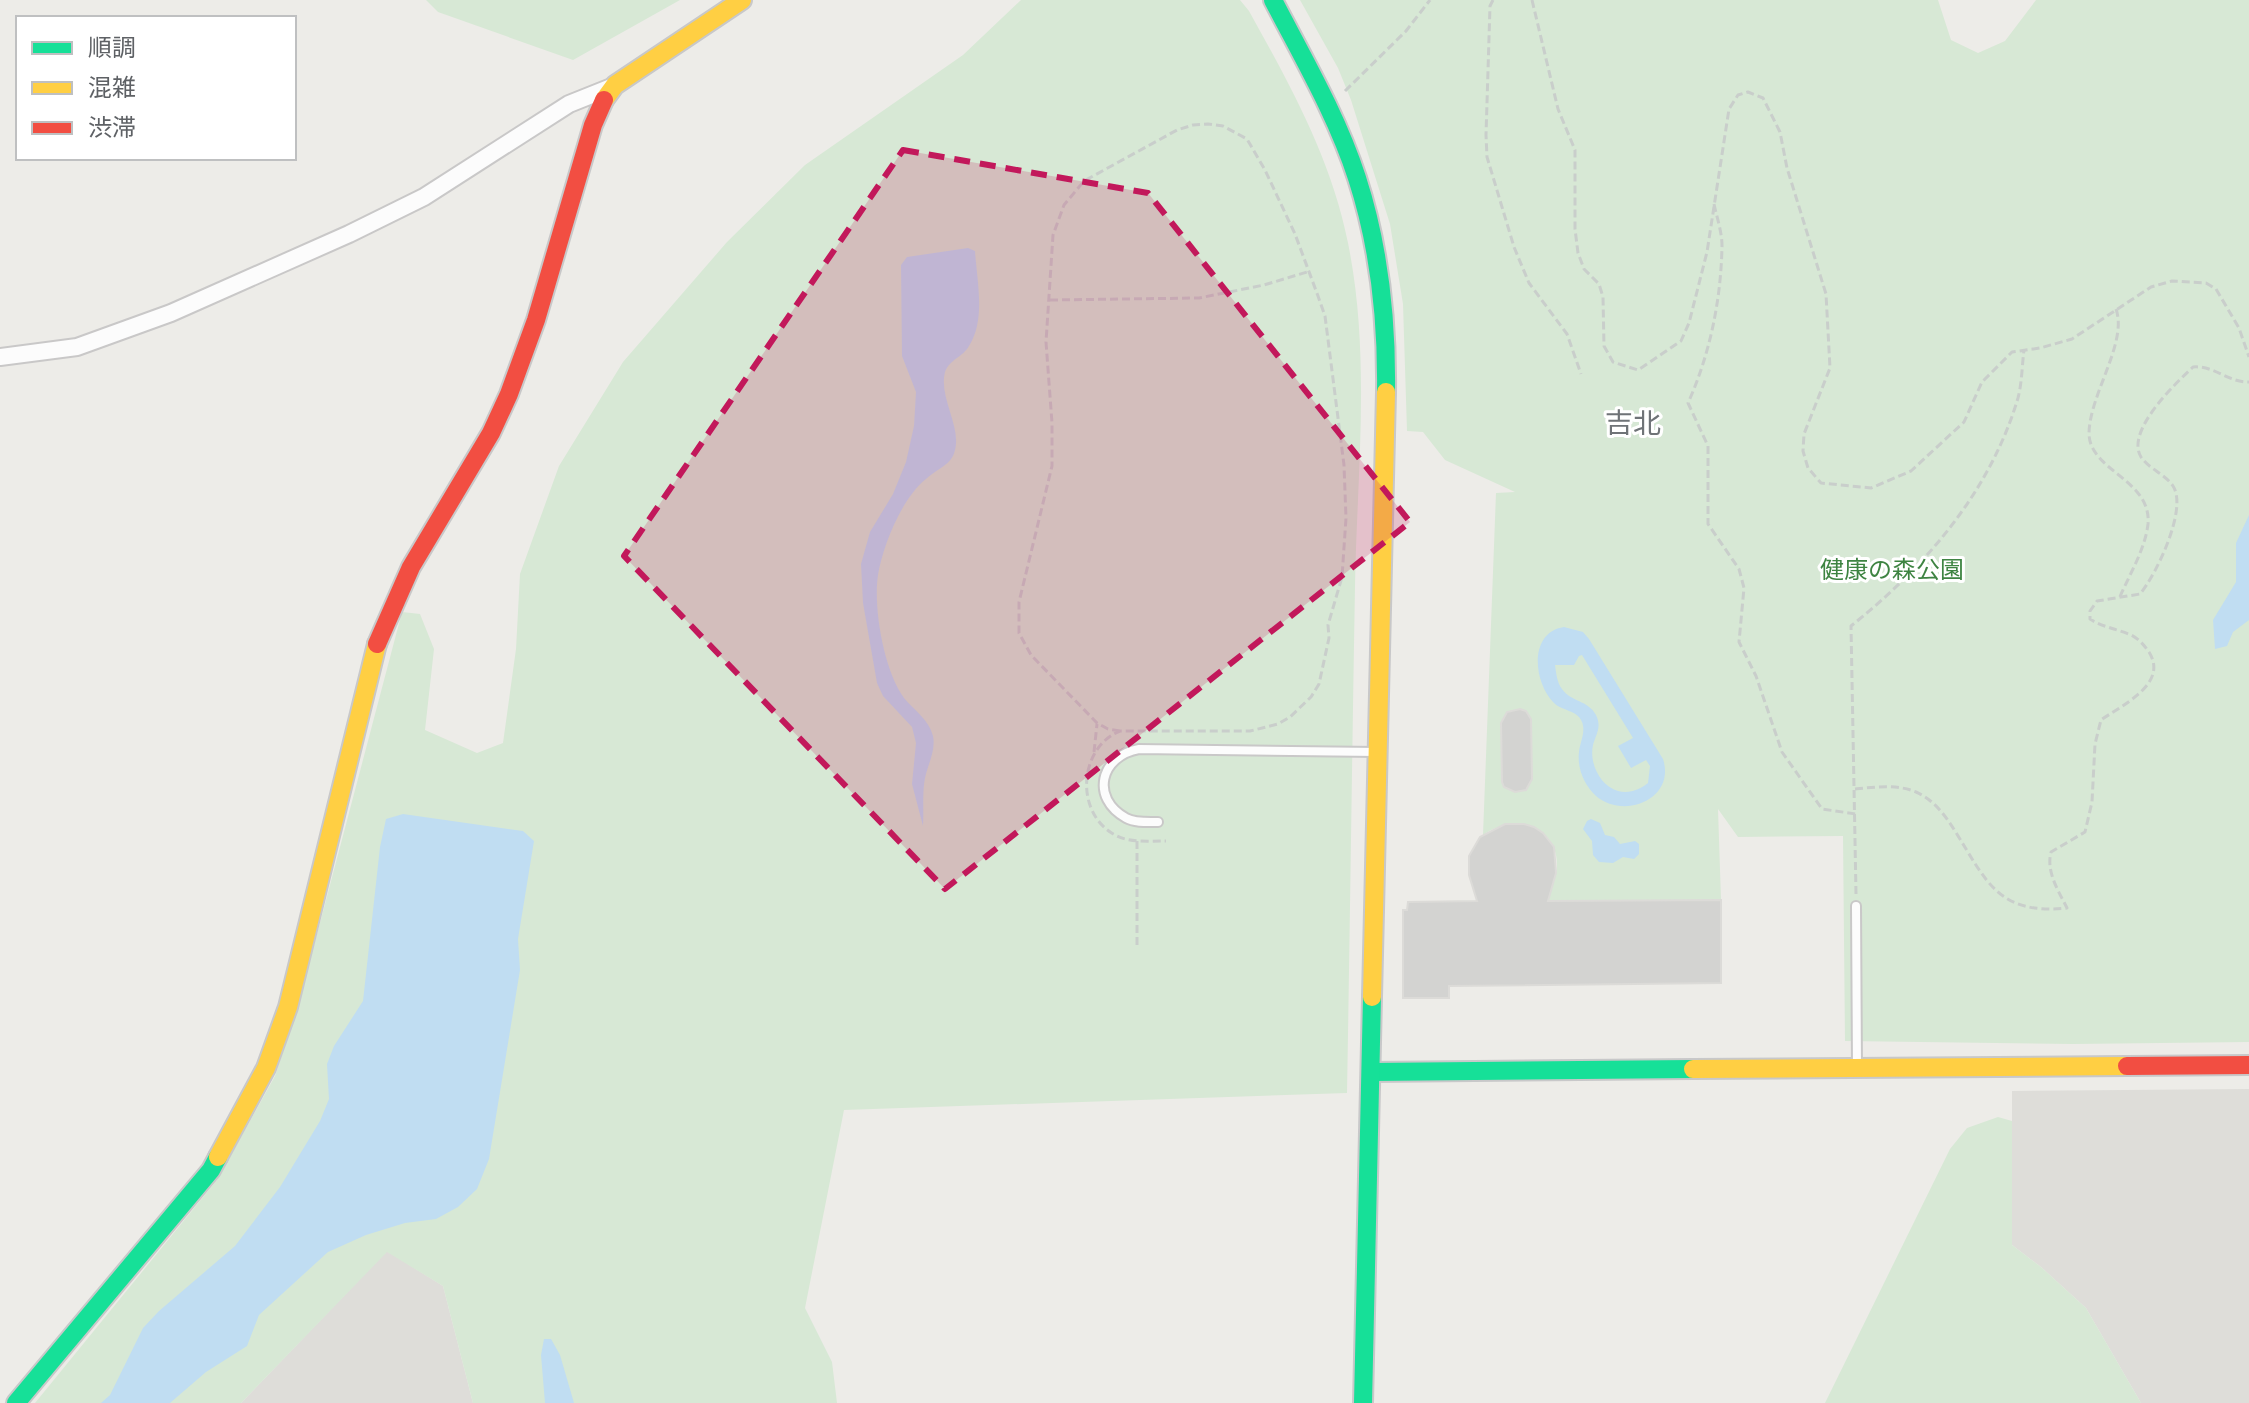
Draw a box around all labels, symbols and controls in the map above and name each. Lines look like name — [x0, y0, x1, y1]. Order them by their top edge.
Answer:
legend — [16, 16, 296, 160]
text: 順調 — [88, 32, 136, 61]
text: 混雑 — [88, 72, 136, 101]
text: 渋滞 — [88, 112, 136, 141]
district label: 吉北 — [1605, 405, 1661, 439]
park label: 健康の森公園 — [1820, 554, 1964, 583]

